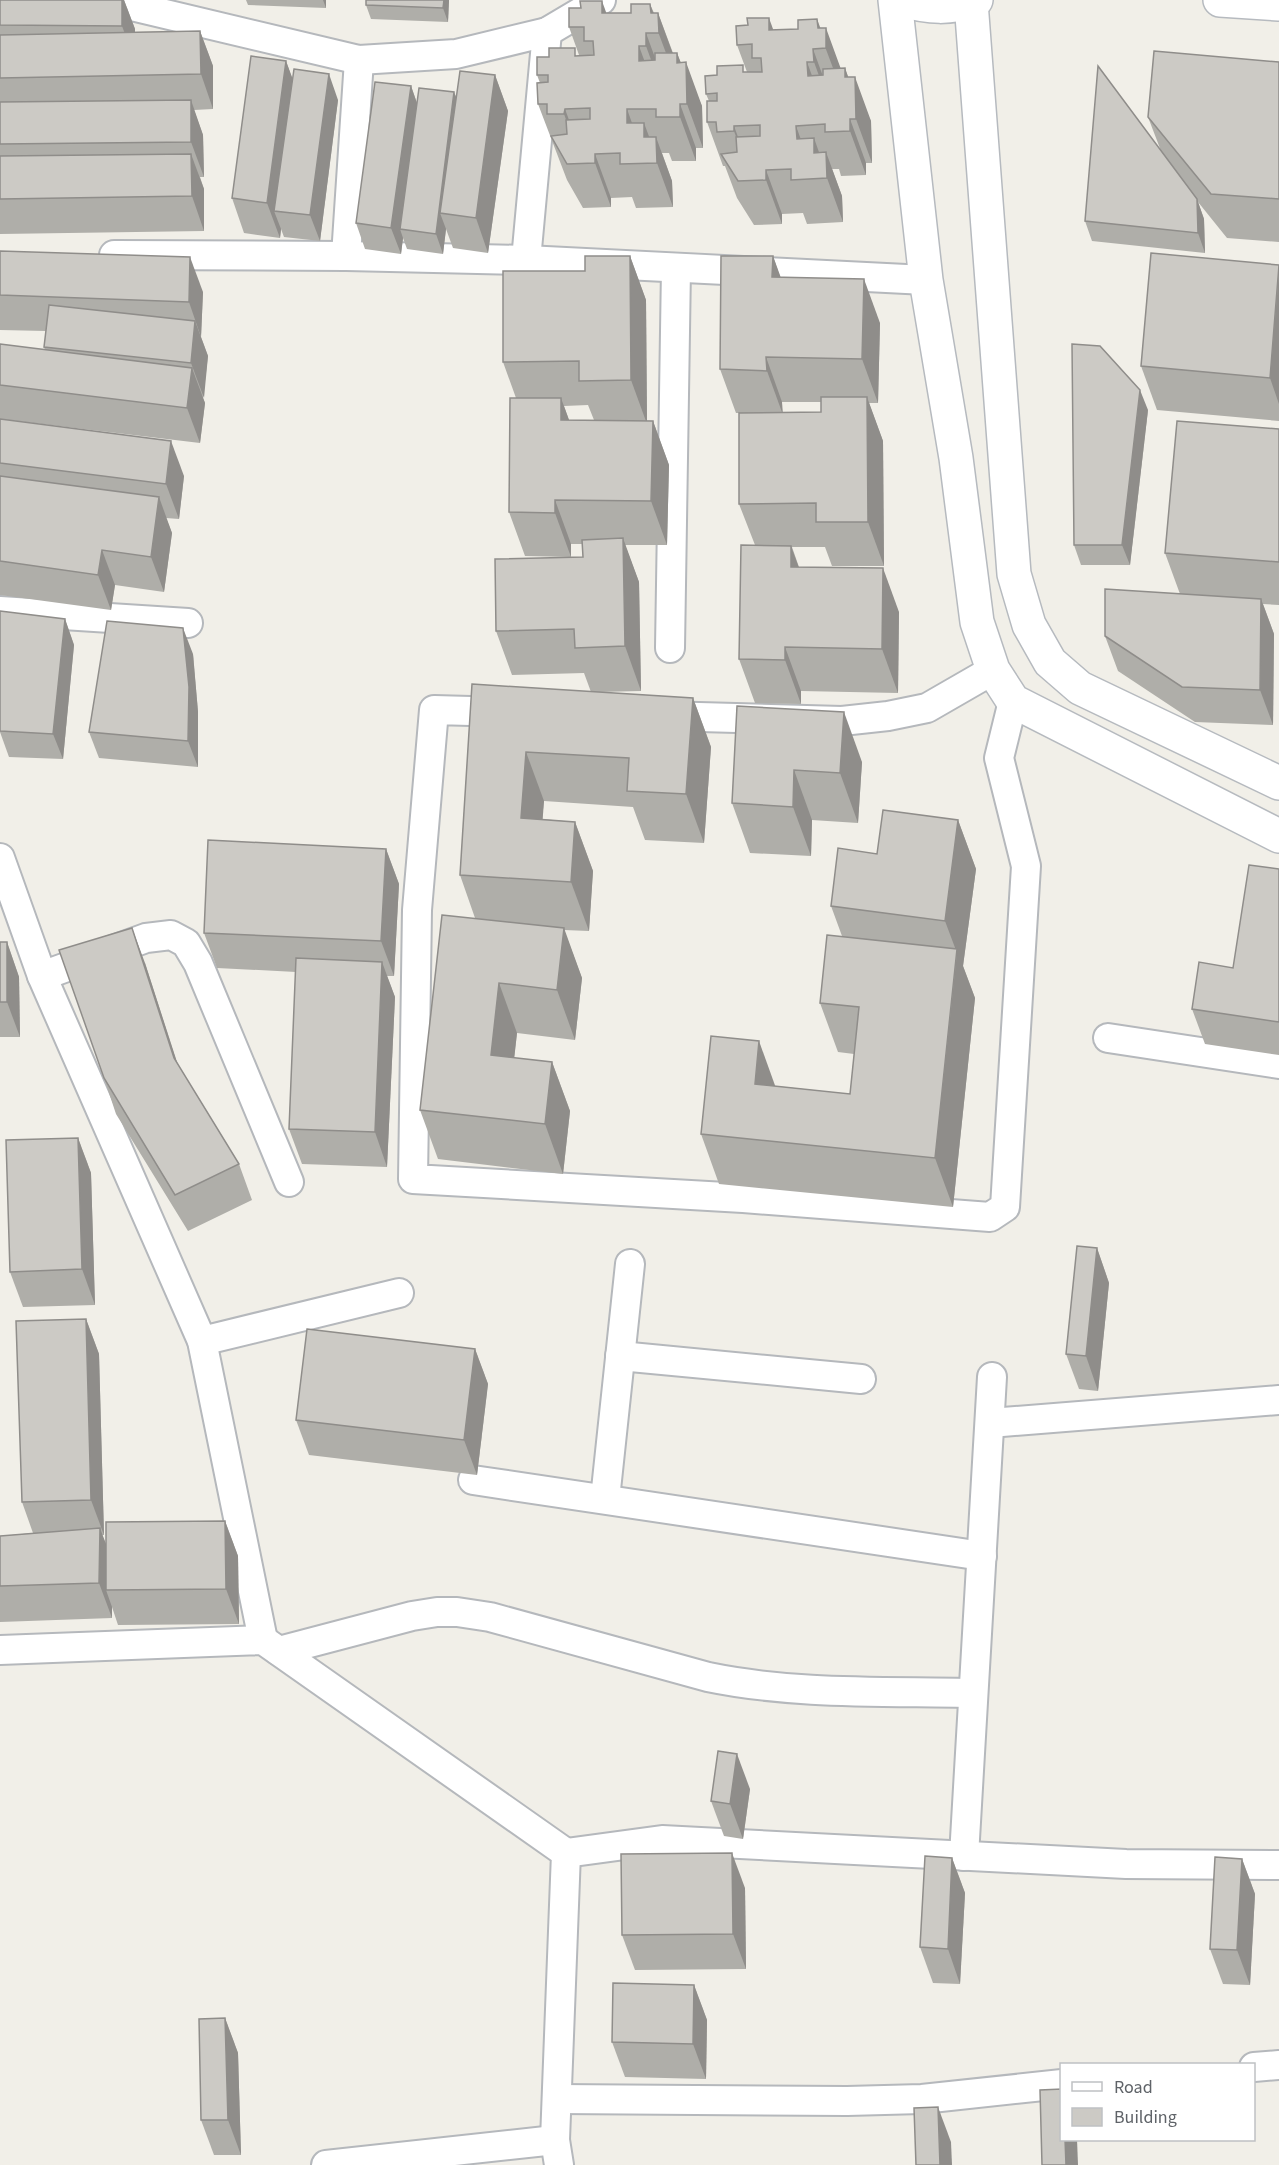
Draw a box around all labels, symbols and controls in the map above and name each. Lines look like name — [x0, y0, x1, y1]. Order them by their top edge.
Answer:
legend — [1060, 2063, 1255, 2141]
text: Road — [1114, 2075, 1153, 2100]
text: Building — [1114, 2105, 1177, 2130]

